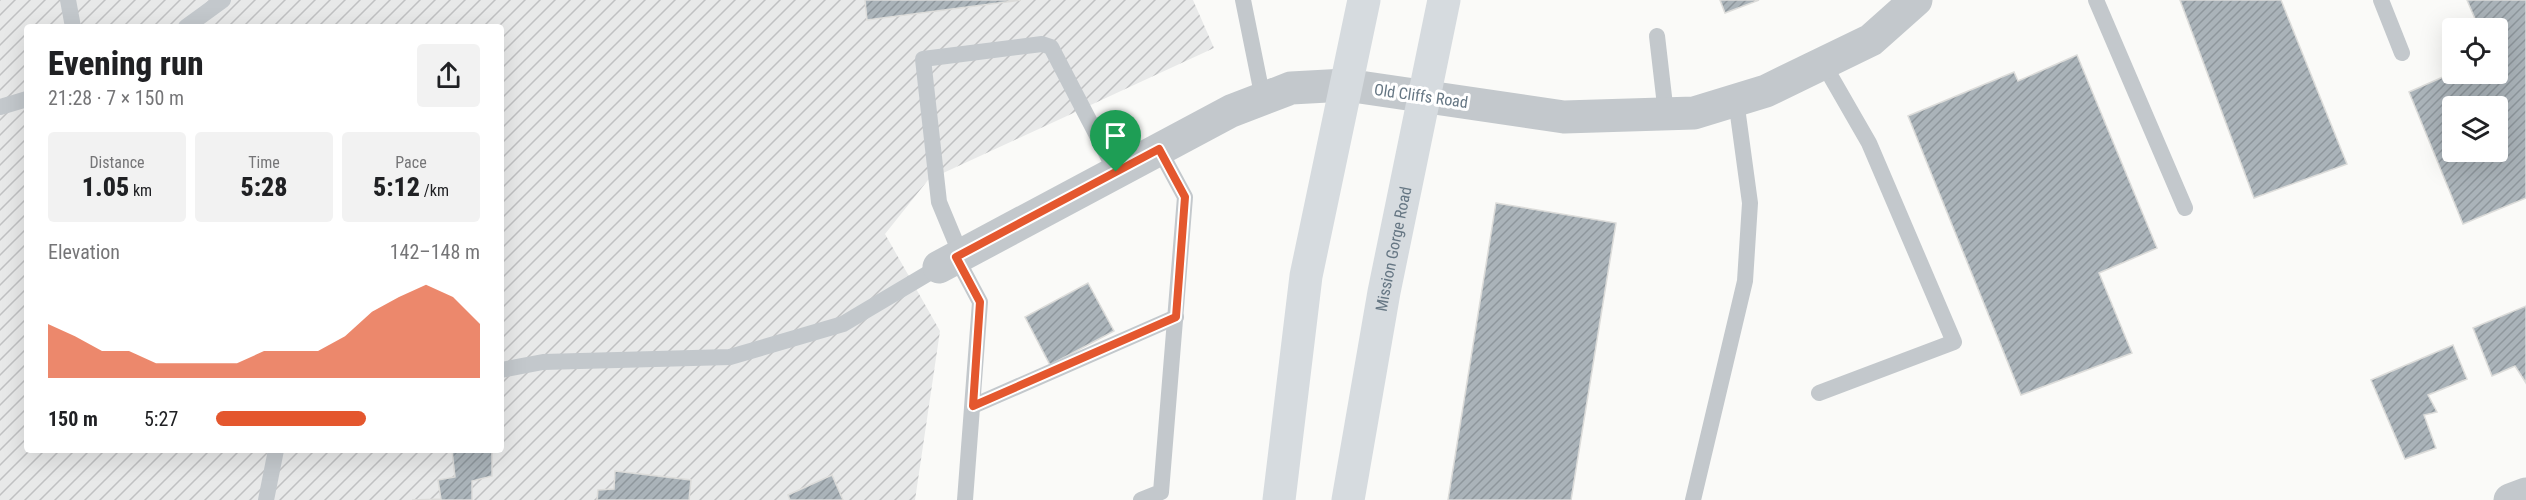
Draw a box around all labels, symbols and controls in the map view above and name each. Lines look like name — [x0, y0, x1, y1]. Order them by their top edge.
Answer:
map controls — [2442, 18, 2508, 162]
button: locate — [2442, 18, 2508, 84]
text: Evening run — [48, 44, 204, 83]
button: share — [417, 44, 480, 107]
street label: Old Cliffs Road — [1373, 80, 1469, 112]
text: 21:28 · 7 × 150 m — [48, 86, 184, 110]
button: layers — [2442, 96, 2508, 162]
pin — [1090, 110, 1141, 172]
icon: arrive — [1099, 119, 1132, 152]
text: Distance — [89, 153, 145, 172]
text: Time — [248, 153, 280, 172]
text: Pace — [395, 153, 427, 172]
text: 1.05 — [82, 172, 129, 202]
text: 5:28 — [241, 172, 288, 202]
text: 5:12 — [373, 172, 420, 202]
text: km — [129, 181, 152, 200]
text: /km — [420, 181, 449, 200]
street label: Mission Gorge Road — [1371, 185, 1415, 313]
text: Elevation — [48, 240, 120, 264]
text: 142–148 m — [390, 240, 480, 264]
text: 150 m — [48, 407, 98, 431]
text: 5:27 — [144, 407, 178, 431]

